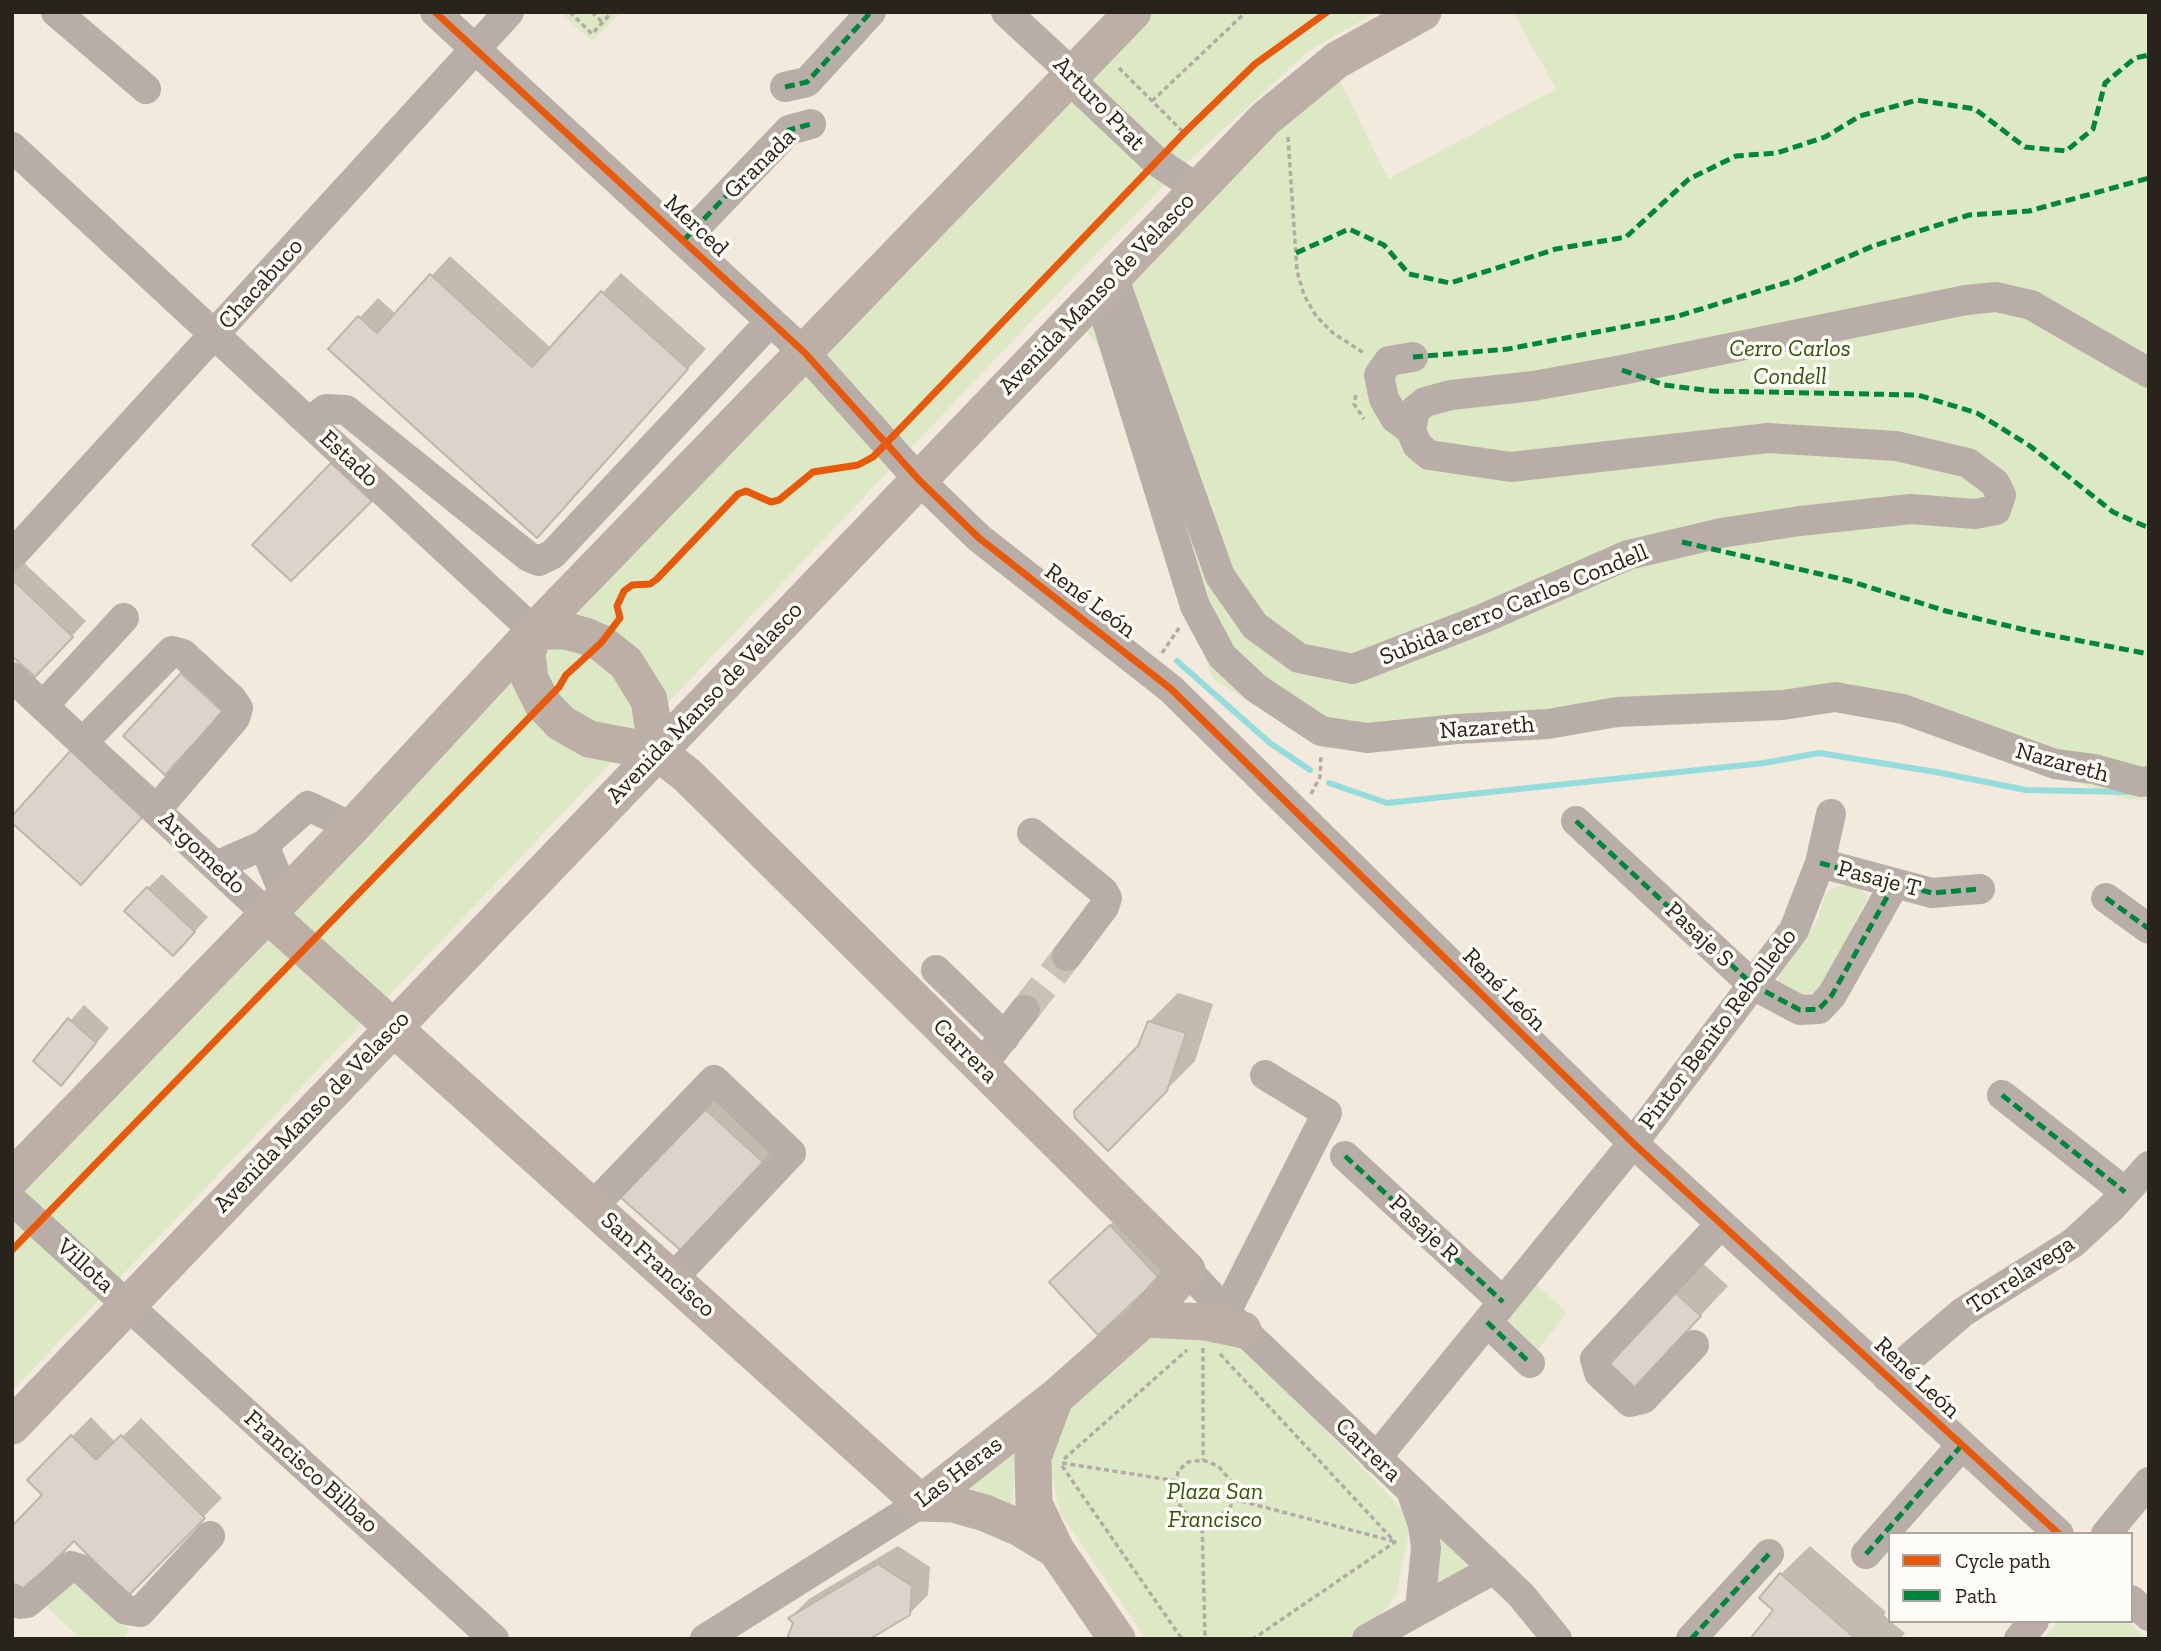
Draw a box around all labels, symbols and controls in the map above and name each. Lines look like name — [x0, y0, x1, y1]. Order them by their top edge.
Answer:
street label: Arturo Prat — [1047, 51, 1151, 157]
street label: Granada — [718, 123, 802, 205]
street label: Avenida Manso de Velasco — [993, 187, 1201, 401]
street label: Merced — [658, 189, 734, 263]
street label: Chacabuco — [213, 232, 309, 336]
park label: Cerro Carlos Condell — [1729, 335, 1851, 391]
street label: Estado — [313, 424, 385, 494]
street label: Subida cerro Carlos Condell — [1376, 538, 1652, 672]
street label: René León — [1039, 557, 1141, 645]
street label: Avenida Manso de Velasco — [601, 596, 809, 810]
street label: Nazareth — [1439, 710, 1535, 746]
street label: Nazareth — [2012, 737, 2112, 789]
street label: Argomedo — [152, 805, 252, 901]
street label: Pasaje T — [1834, 854, 1924, 904]
street label: Pasaje S — [1659, 896, 1739, 974]
street label: Pintor Benito Rebolledo — [1633, 923, 1803, 1135]
street label: René León — [1456, 942, 1552, 1038]
street label: Avenida Manso de Velasco — [208, 1005, 416, 1219]
street label: Carrera — [926, 1012, 1004, 1090]
street label: Pasaje R — [1383, 1190, 1465, 1268]
street label: San Francisco — [595, 1206, 721, 1324]
street label: Torrelavega — [1962, 1230, 2080, 1320]
street label: Villota — [50, 1233, 120, 1299]
street label: René León — [1868, 1331, 1966, 1425]
street label: Francisco Bilbao — [238, 1404, 384, 1540]
street label: Carrera — [1329, 1412, 1407, 1488]
street label: Las Heras — [910, 1430, 1008, 1514]
park label: Plaza San Francisco — [1167, 1478, 1263, 1534]
legend — [1888, 1532, 2133, 1623]
text: Cycle path — [1955, 1548, 2050, 1573]
text: Path — [1955, 1583, 1997, 1608]

